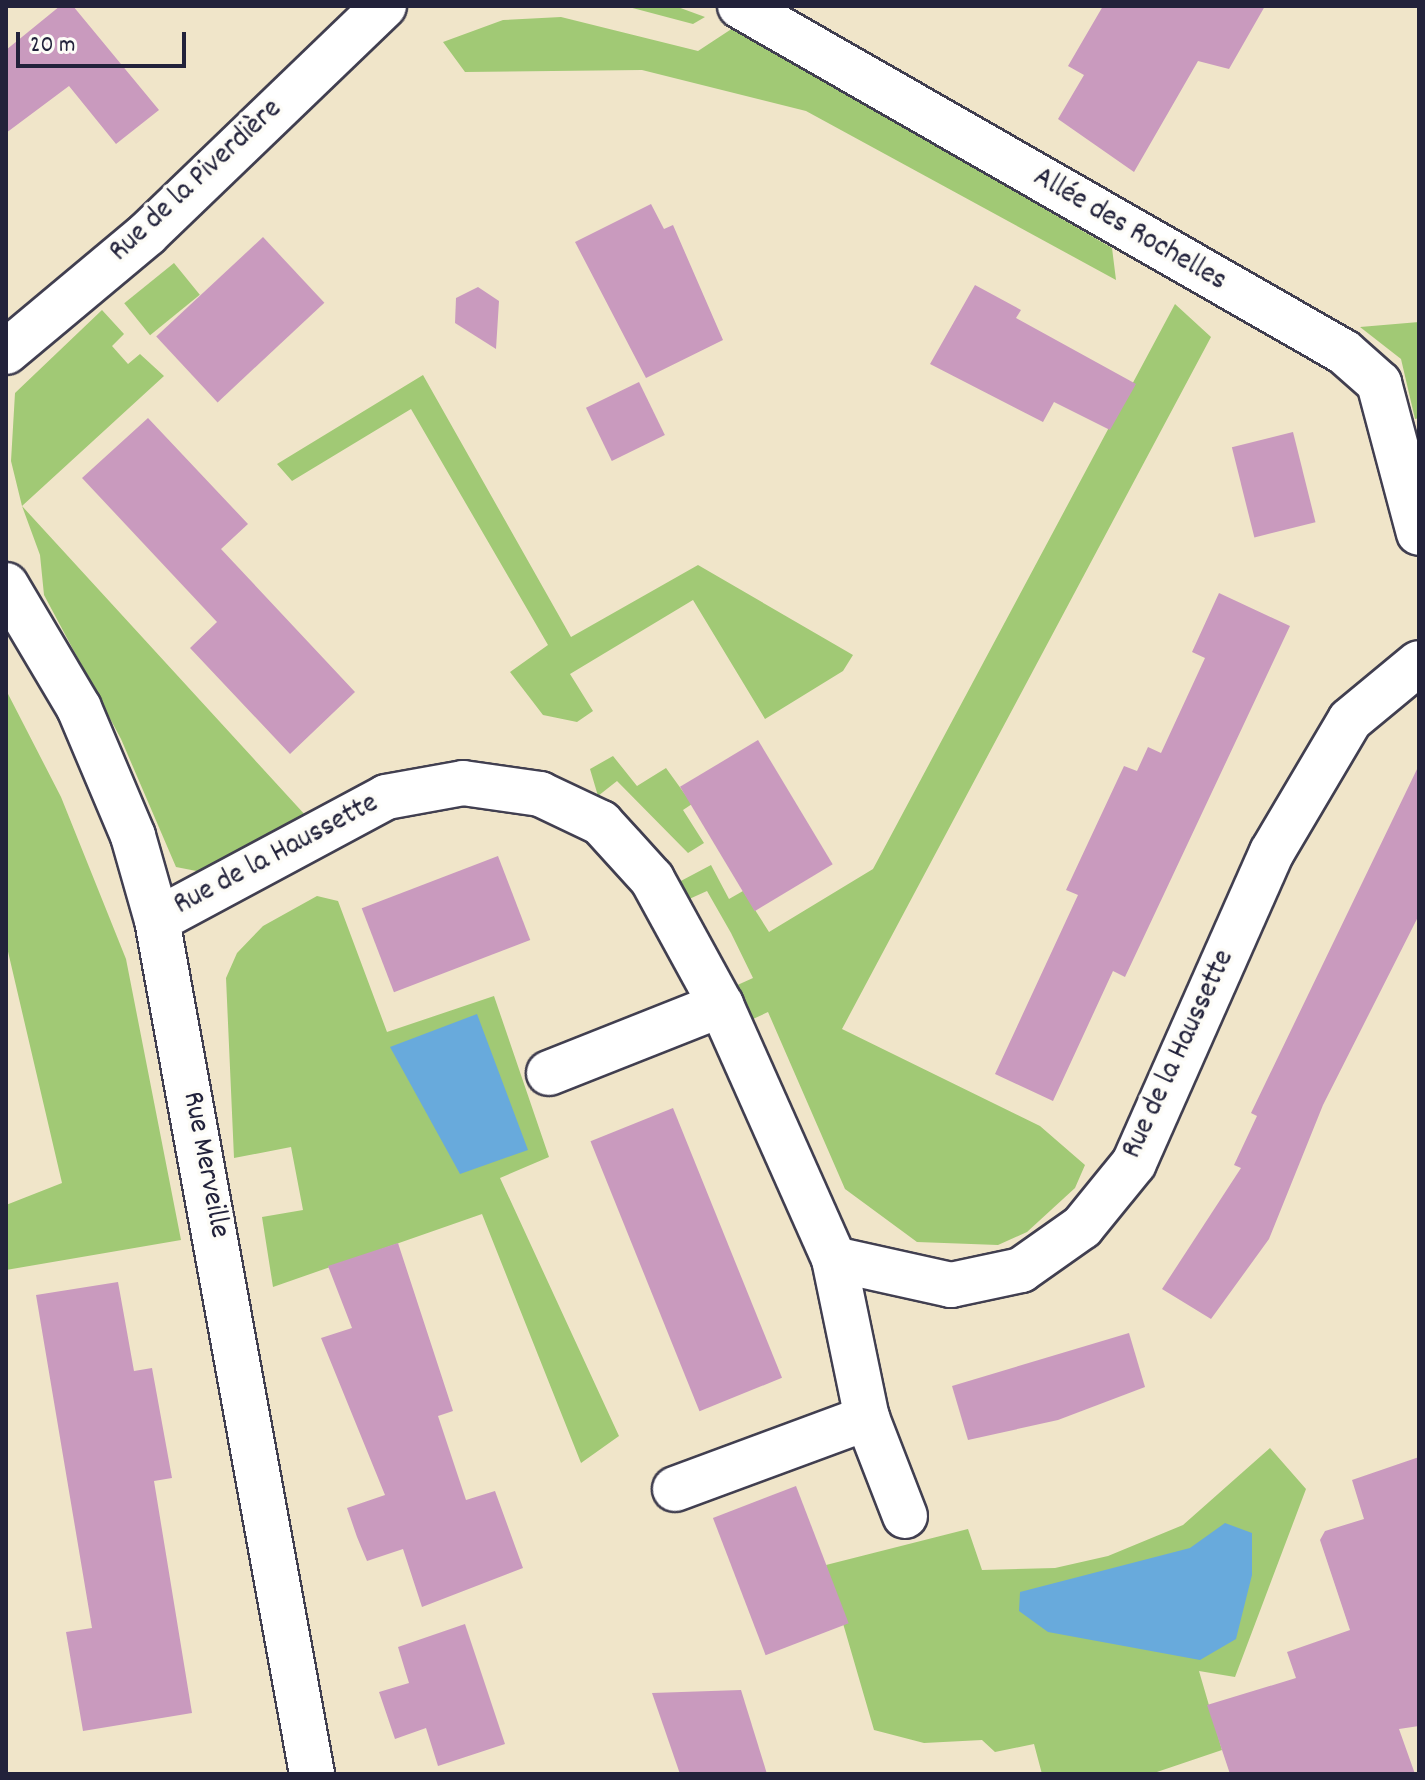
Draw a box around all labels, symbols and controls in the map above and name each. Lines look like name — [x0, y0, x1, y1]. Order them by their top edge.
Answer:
scale bar — [20, 16, 190, 66]
text: 20 m — [30, 29, 76, 63]
street label: Rue de la Piverdière — [103, 93, 291, 271]
street label: Allée des Rochelles — [1026, 161, 1232, 301]
street label: Rue de la Haussette — [169, 787, 385, 925]
street label: Rue de la Haussette — [1116, 945, 1244, 1165]
street label: Rue Merveille — [172, 1089, 236, 1241]

